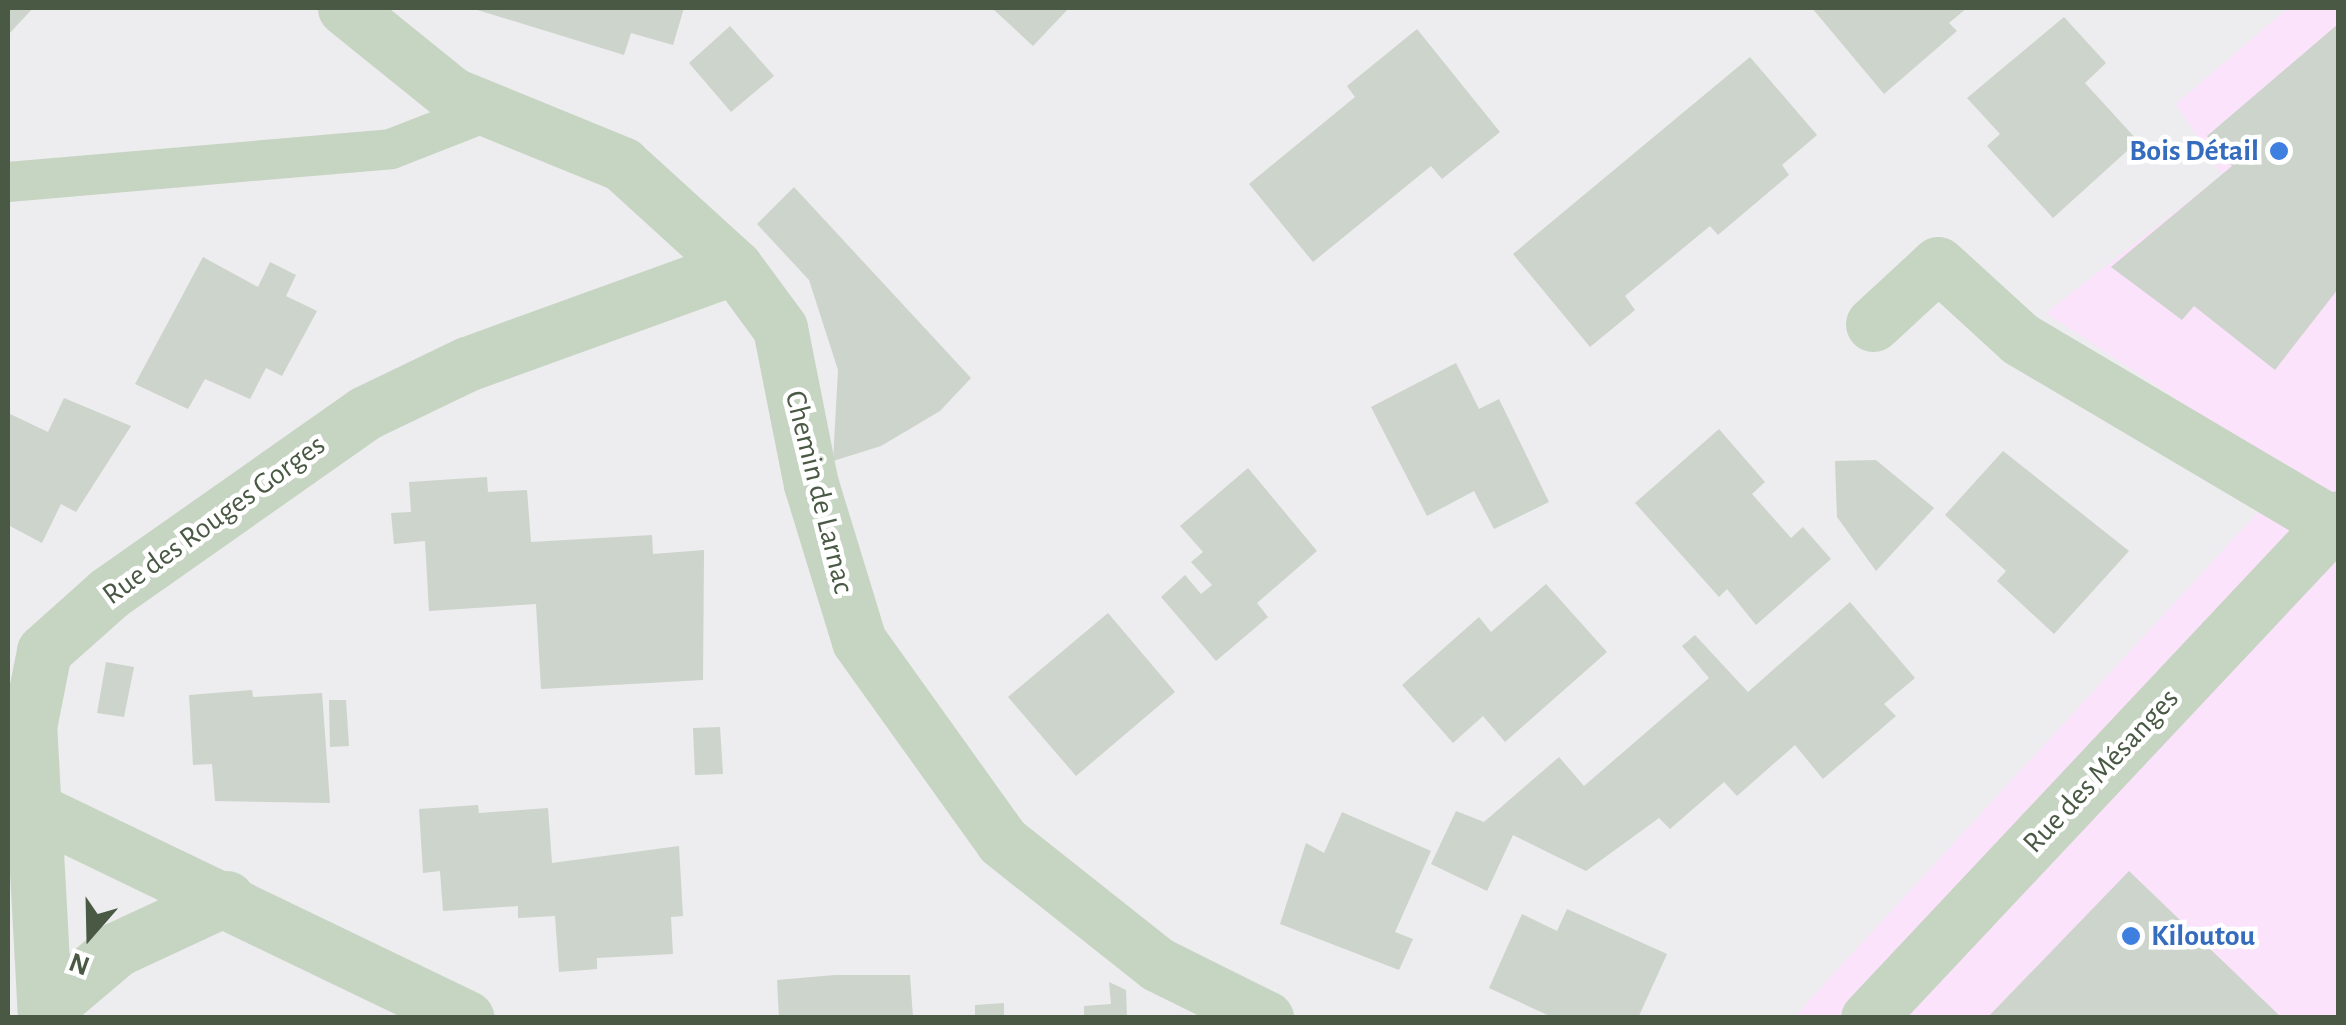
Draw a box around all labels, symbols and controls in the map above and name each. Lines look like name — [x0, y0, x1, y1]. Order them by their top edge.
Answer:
place label: Bois Détail — [2129, 133, 2259, 169]
marker: Bois Détail — [2268, 140, 2290, 162]
street label: Chemin de Larnac — [776, 387, 862, 597]
street label: Rue des Rouges Gorges — [96, 427, 332, 613]
street label: Rue des Mésanges — [2016, 681, 2186, 861]
north arrow — [40, 885, 140, 985]
place label: Kiloutou — [2151, 918, 2255, 954]
marker: Kiloutou — [2120, 925, 2142, 947]
text: N — [66, 947, 94, 980]

